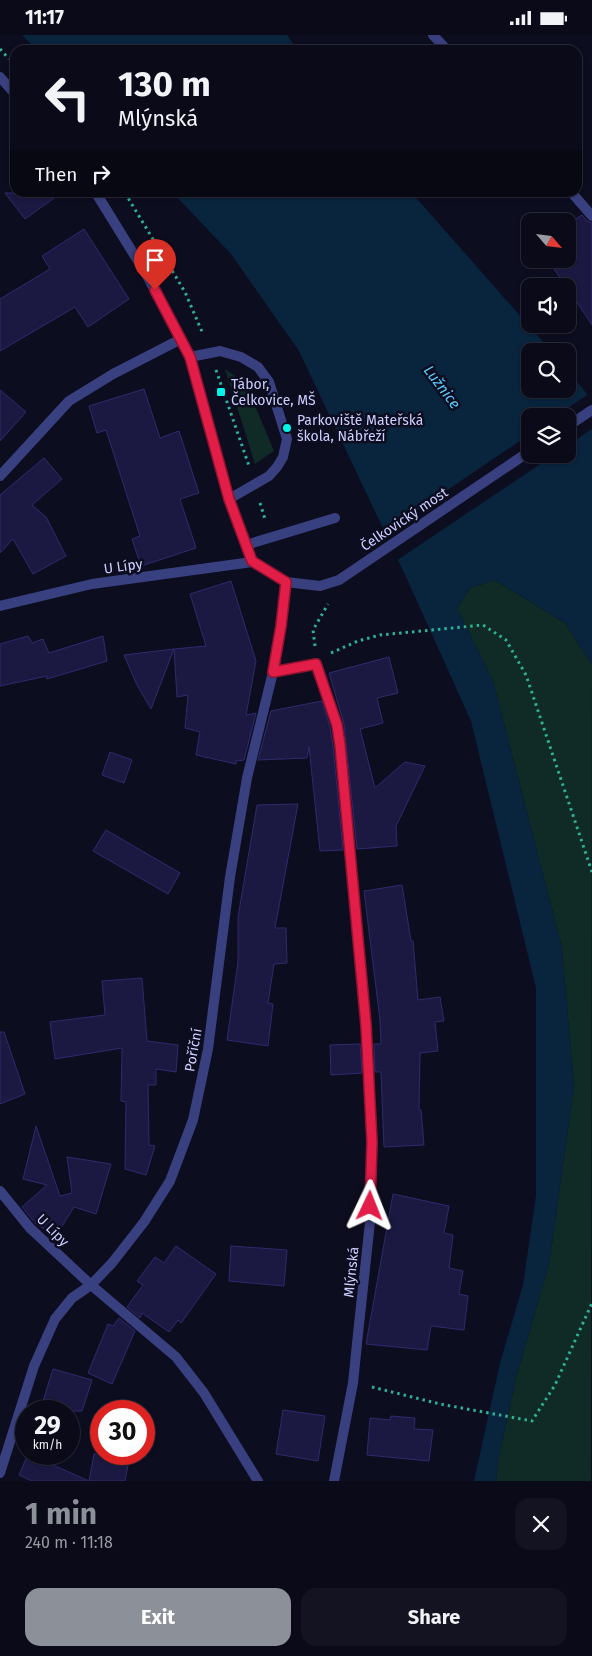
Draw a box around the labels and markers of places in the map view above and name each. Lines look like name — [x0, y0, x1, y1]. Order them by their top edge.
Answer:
pin — [134, 239, 176, 290]
place label: Tábor, Čelkovice, MŠ — [231, 376, 316, 409]
marker: Tábor, Čelkovice, MŠ — [215, 386, 227, 398]
place label: Parkoviště Mateřská škola, Nábřeží — [297, 412, 423, 445]
marker: Parkoviště Mateřská škola, Nábřeží — [281, 422, 293, 434]

